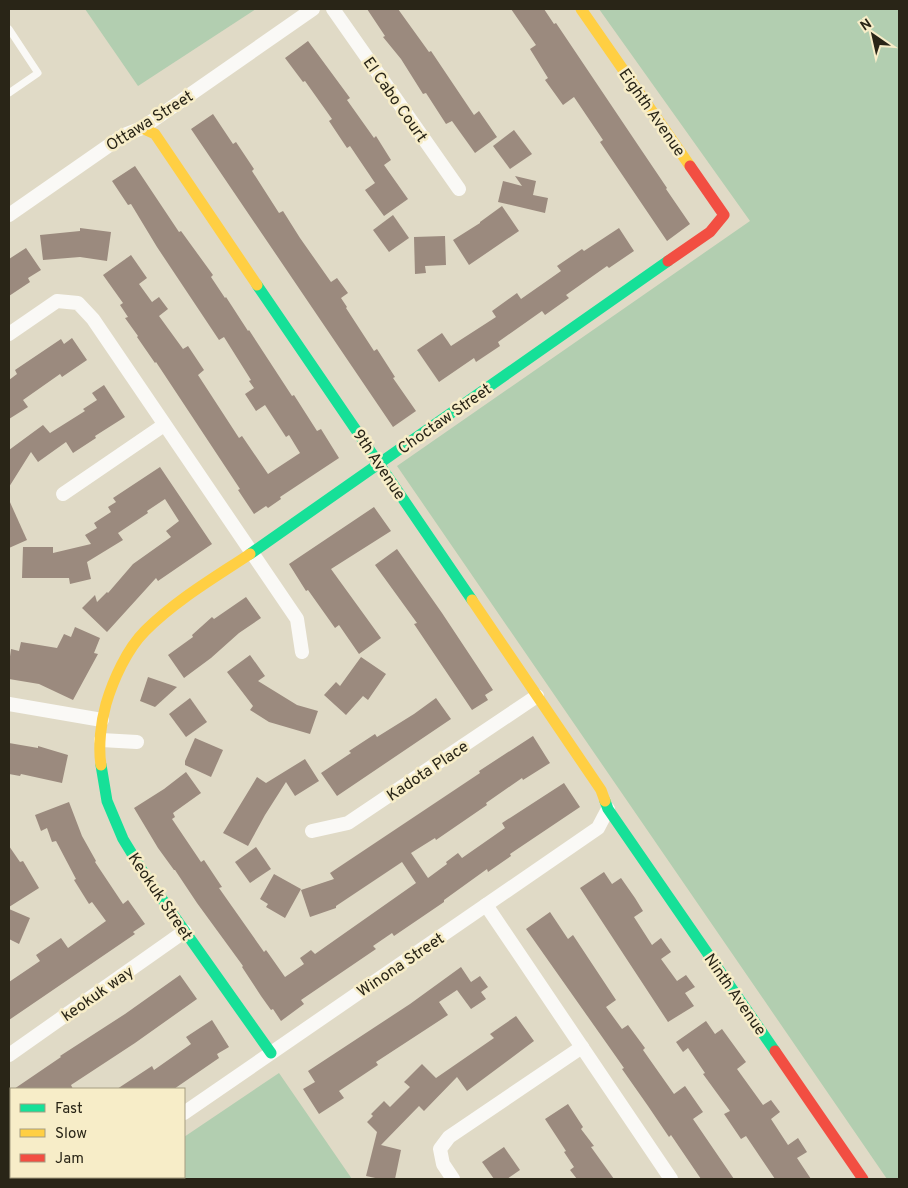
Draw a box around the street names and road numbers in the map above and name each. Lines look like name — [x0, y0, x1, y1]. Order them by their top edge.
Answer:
street label: El Cabo Court — [358, 54, 431, 147]
street label: Eighth Avenue — [614, 65, 689, 161]
street label: Ottawa Street — [103, 87, 197, 156]
street label: Choctaw Street — [394, 380, 496, 459]
street label: 9th Avenue — [347, 426, 409, 504]
street label: Kadota Place — [383, 737, 473, 806]
street label: Keokuk Street — [123, 849, 196, 945]
street label: Winona Street — [354, 929, 449, 1002]
street label: Ninth Avenue — [699, 950, 770, 1040]
street label: keokuk way — [58, 962, 138, 1027]

